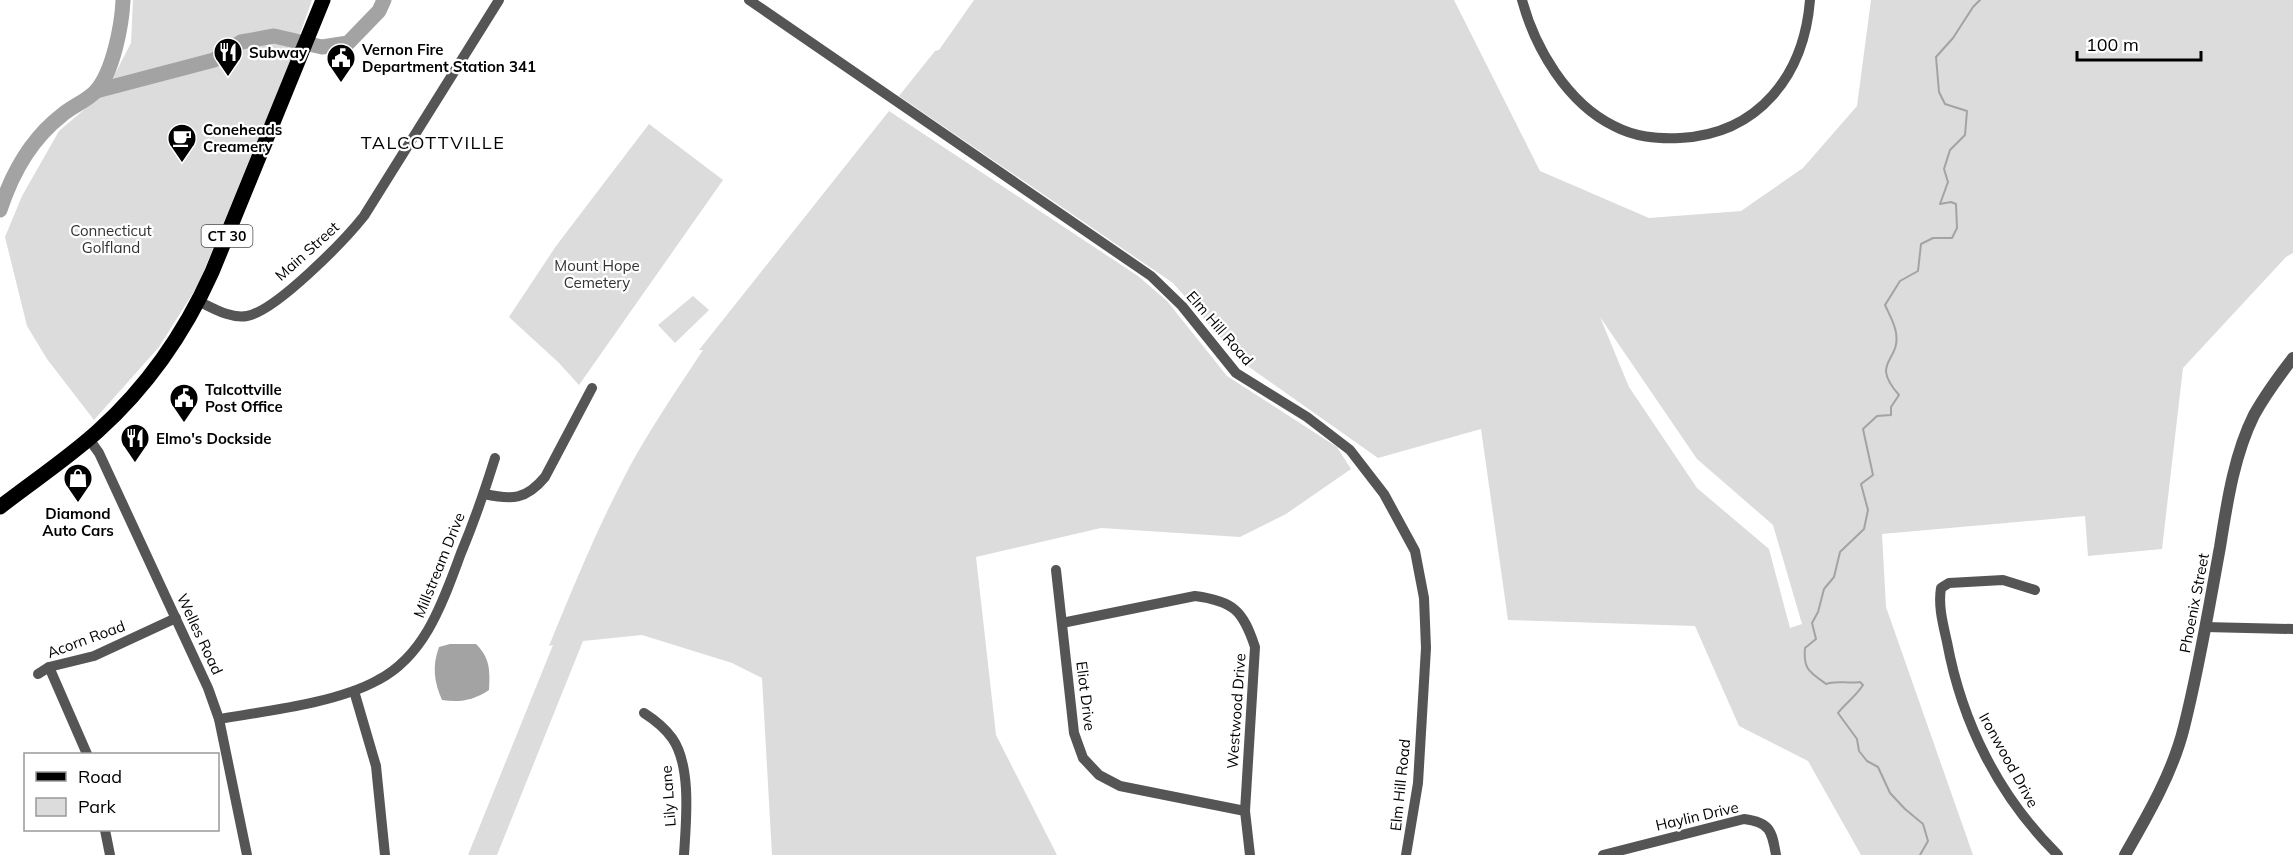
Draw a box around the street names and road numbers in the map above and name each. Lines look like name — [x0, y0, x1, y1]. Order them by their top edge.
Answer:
street label: Main Street — [271, 217, 343, 285]
road number: CT 30 — [202, 225, 252, 247]
street label: Elm Hill Road — [1183, 287, 1257, 369]
street label: Millstream Drive — [409, 510, 469, 620]
street label: Phoenix Street — [2175, 552, 2213, 654]
street label: Welles Road — [173, 590, 227, 678]
street label: Acorn Road — [44, 616, 128, 662]
street label: Westwood Drive — [1222, 653, 1250, 769]
street label: Eliot Drive — [1072, 660, 1100, 732]
street label: Ironwood Drive — [1975, 709, 2043, 811]
street label: Elm Hill Road — [1386, 738, 1414, 832]
street label: Lily Lane — [656, 765, 680, 827]
street label: Haylin Drive — [1654, 797, 1740, 835]

